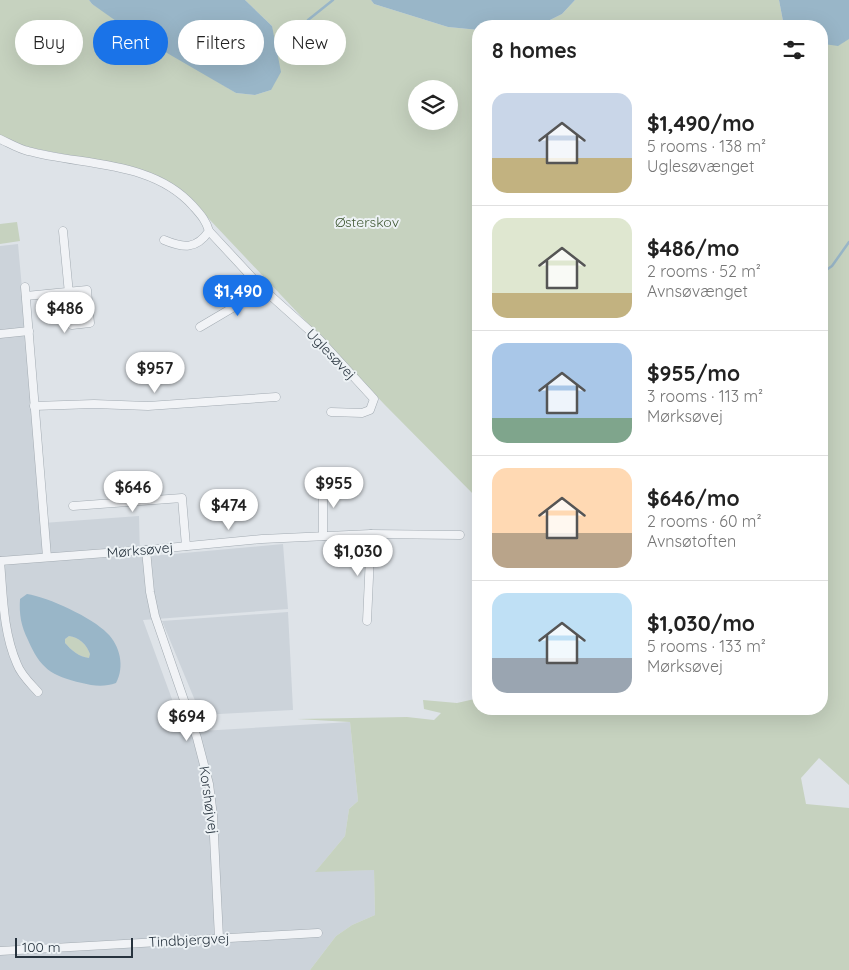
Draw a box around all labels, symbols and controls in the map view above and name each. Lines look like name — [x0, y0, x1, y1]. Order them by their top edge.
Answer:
chip: Buy — [15, 20, 83, 65]
chip: Rent — [93, 20, 168, 65]
chip: Filters — [178, 20, 264, 65]
chip: New — [274, 20, 346, 65]
icon: filters — [780, 36, 808, 64]
text: 8 homes — [492, 37, 577, 63]
map controls — [408, 80, 458, 130]
button: layers — [408, 80, 458, 130]
text: $1,490/mo — [647, 110, 755, 136]
icon: home — [532, 113, 592, 173]
text: 5 rooms · 138 m² — [647, 136, 766, 156]
text: Uglesøvænget — [647, 156, 754, 176]
park label: Østerskov — [335, 213, 399, 231]
text: $486/mo — [647, 235, 739, 261]
icon: home — [532, 238, 592, 298]
text: 2 rooms · 52 m² — [647, 261, 761, 281]
pin: $1,490 — [197, 274, 279, 317]
text: $1,490 — [214, 281, 262, 301]
text: Avnsøvænget — [647, 281, 748, 301]
pin: $486 — [35, 292, 95, 334]
text: $486 — [47, 298, 83, 318]
street label: Uglesøvej — [302, 325, 360, 383]
pin: $957 — [125, 352, 185, 394]
text: $957 — [137, 358, 173, 378]
text: $955/mo — [647, 360, 740, 386]
icon: home — [532, 363, 592, 423]
text: 3 rooms · 113 m² — [647, 386, 763, 406]
text: Mørksøvej — [647, 406, 723, 426]
pin: $955 — [304, 466, 364, 509]
pin: $646 — [103, 470, 163, 513]
text: $955 — [315, 473, 353, 493]
text: $646 — [115, 477, 151, 497]
text: $646/mo — [647, 485, 740, 511]
pin: $474 — [199, 488, 259, 531]
icon: home — [532, 488, 592, 548]
text: $474 — [211, 495, 247, 515]
text: 2 rooms · 60 m² — [647, 511, 761, 531]
text: Avnsøtoften — [647, 531, 736, 551]
pin: $1,030 — [317, 534, 399, 577]
street label: Mørksøvej — [106, 538, 174, 562]
text: $1,030 — [334, 541, 382, 561]
text: $1,030/mo — [647, 610, 755, 636]
icon: home — [532, 613, 592, 673]
text: 5 rooms · 133 m² — [647, 636, 766, 656]
text: Mørksøvej — [647, 656, 723, 676]
pin: $694 — [157, 700, 217, 742]
text: $694 — [169, 706, 205, 726]
street label: Korshøjvej — [195, 765, 223, 835]
street label: Tindbjergvej — [148, 929, 230, 951]
scale bar — [15, 935, 132, 958]
text: 100 m — [22, 938, 60, 956]

